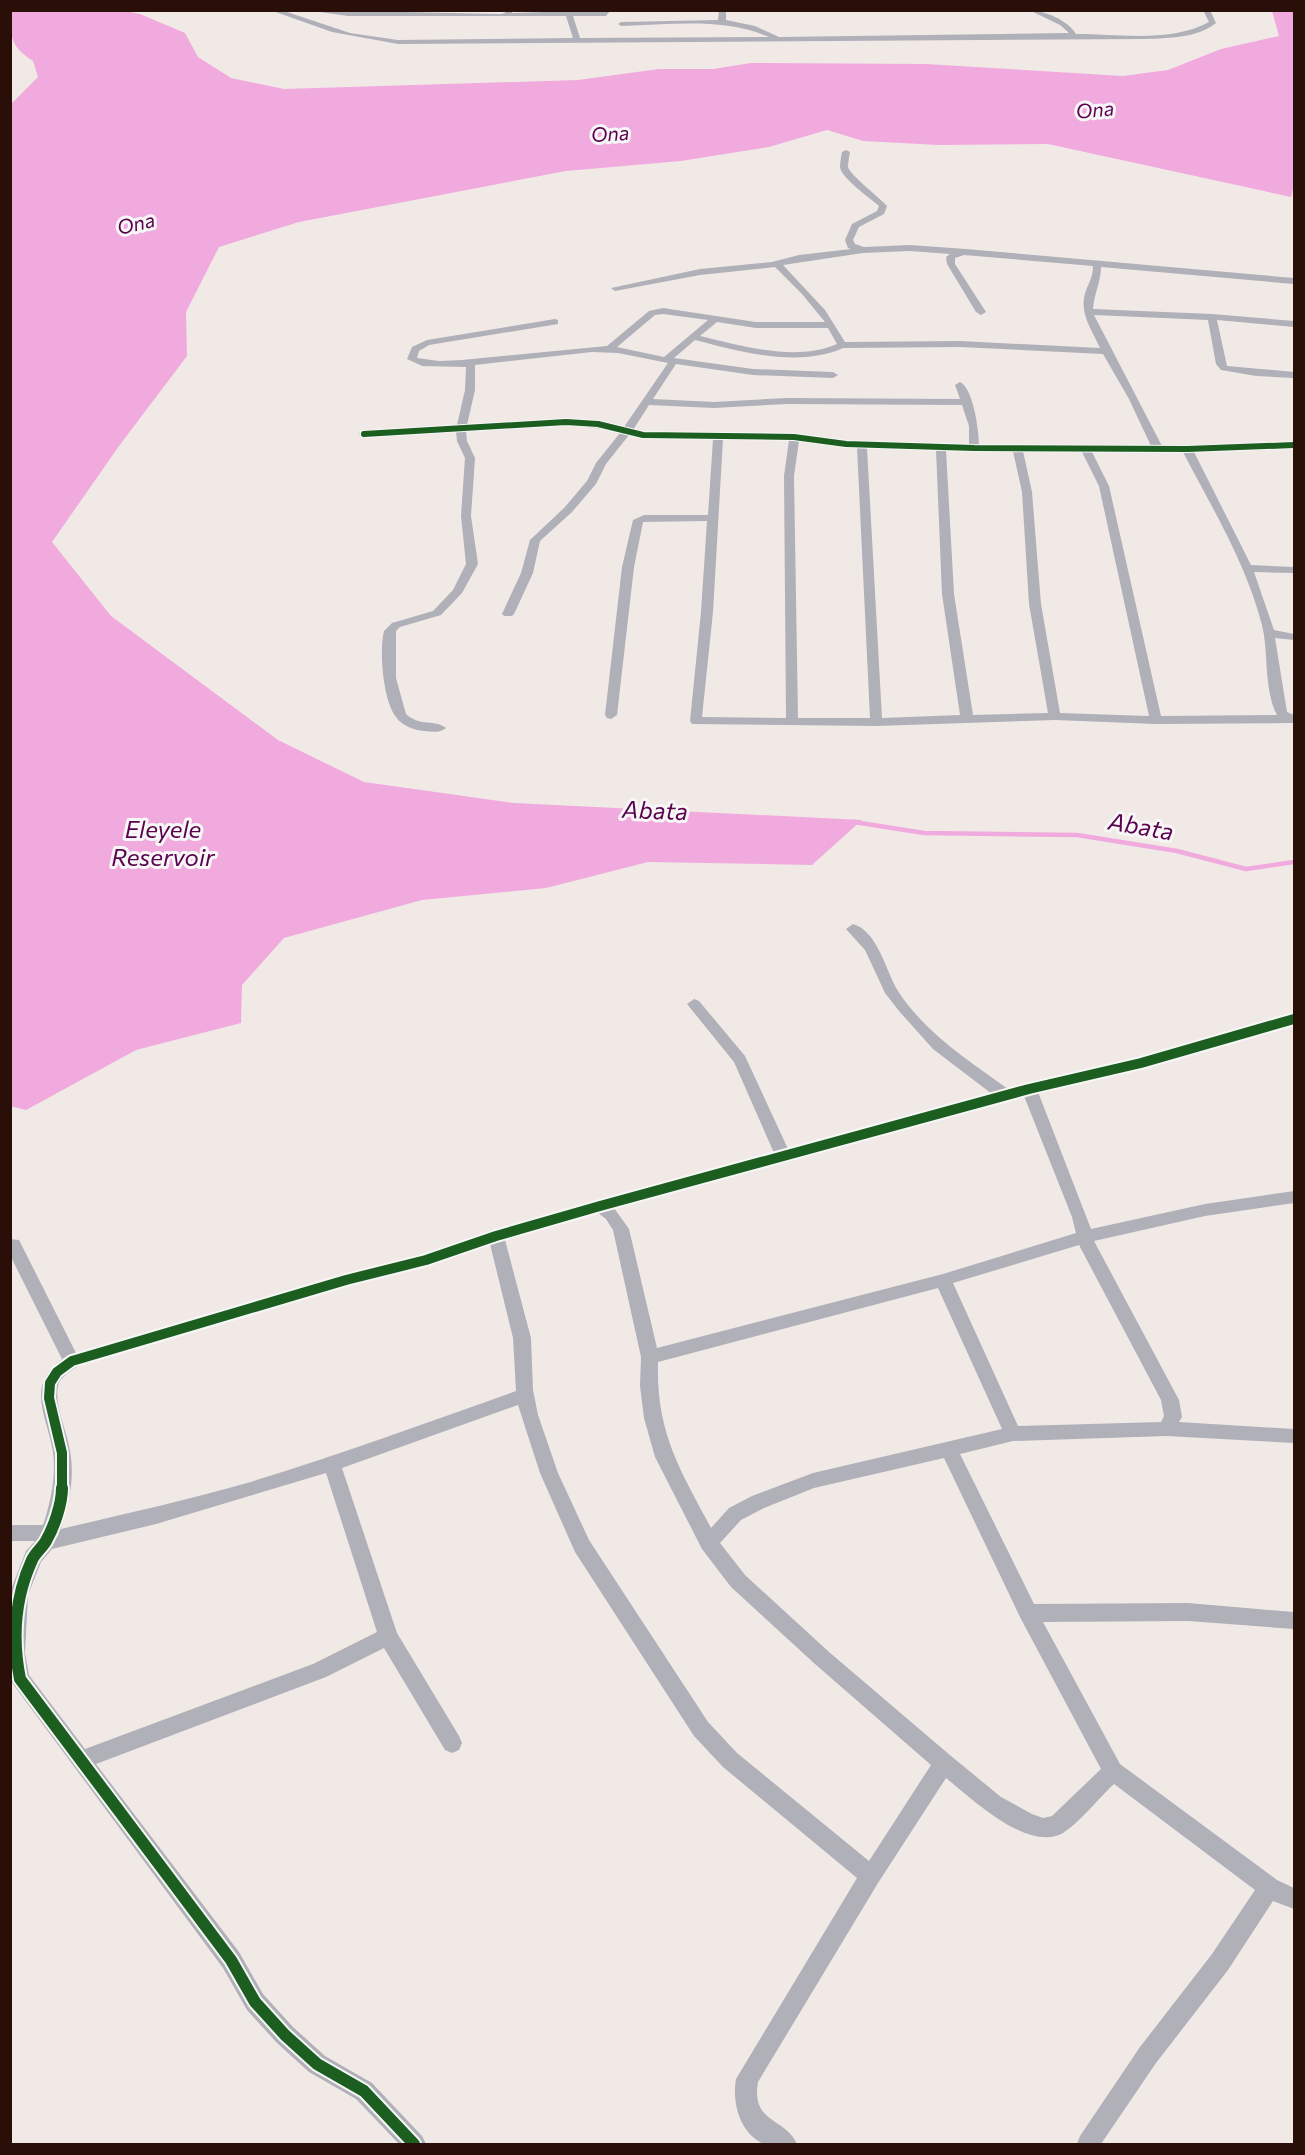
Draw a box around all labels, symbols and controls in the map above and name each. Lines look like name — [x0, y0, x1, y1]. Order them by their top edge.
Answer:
water label: Ona — [1075, 95, 1115, 123]
water label: Ona — [590, 120, 630, 146]
water label: Ona — [114, 207, 157, 239]
water label: Abata — [621, 794, 688, 825]
water label: Abata — [1105, 805, 1176, 846]
water label: Eleyele Reservoir — [111, 814, 216, 871]

